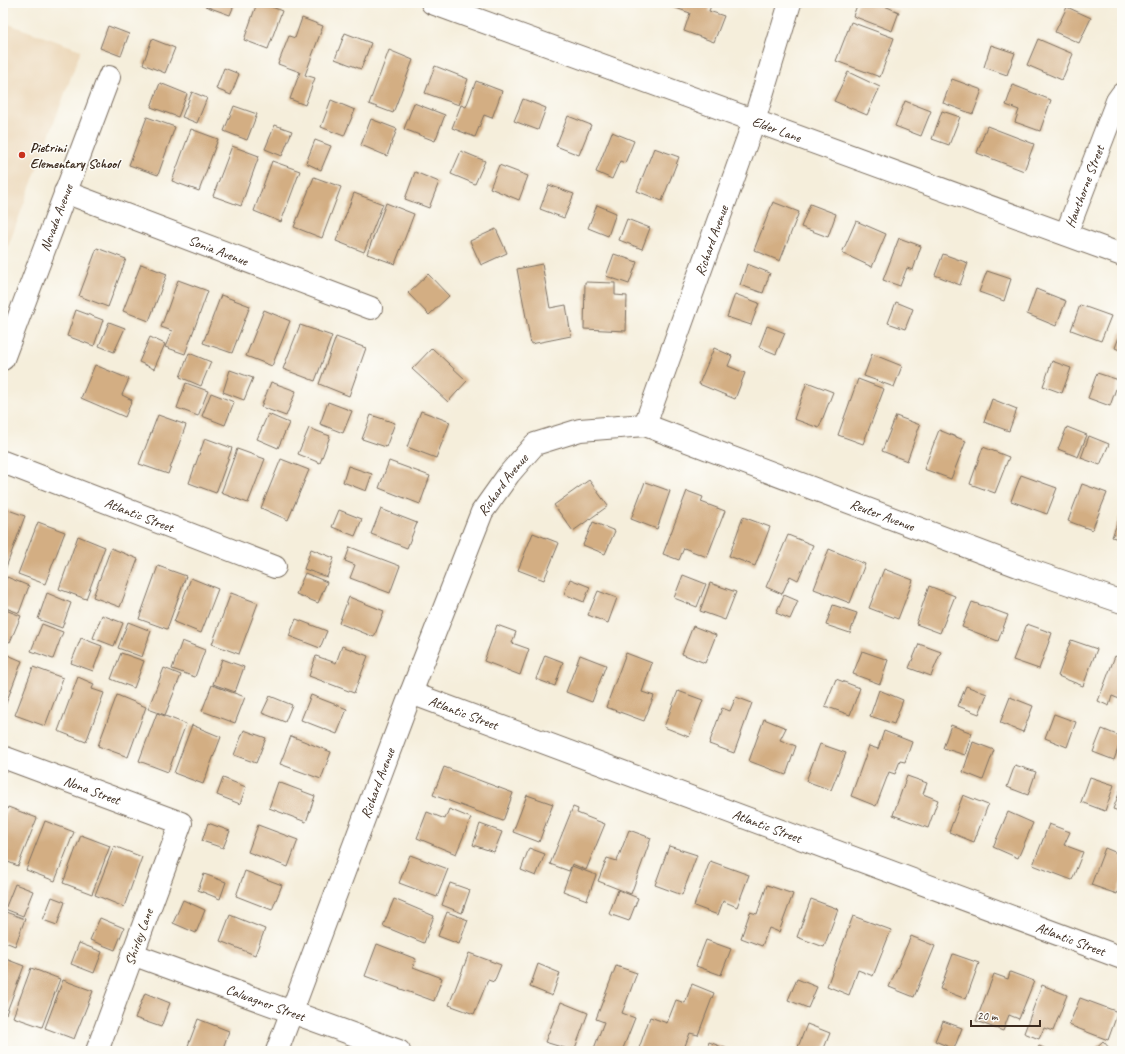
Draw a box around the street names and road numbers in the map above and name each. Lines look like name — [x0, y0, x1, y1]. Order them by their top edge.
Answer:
street label: Elder Lane — [750, 112, 805, 146]
street label: Hawthorne Street — [1061, 142, 1108, 230]
street label: Nevada Avenue — [36, 180, 77, 254]
street label: Richard Avenue — [691, 202, 732, 278]
street label: Sonia Avenue — [186, 231, 252, 270]
street label: Richard Avenue — [474, 449, 532, 519]
street label: Atlantic Street — [102, 494, 177, 536]
street label: Reuter Avenue — [848, 495, 918, 535]
street label: Atlantic Street — [427, 692, 502, 734]
street label: Richard Avenue — [356, 744, 399, 820]
street label: Nona Street — [61, 772, 124, 809]
street label: Atlantic Street — [730, 805, 805, 847]
street label: Shirley Lane — [121, 905, 158, 968]
street label: Atlantic Street — [1034, 918, 1109, 960]
street label: Calwagner Street — [224, 980, 308, 1025]

